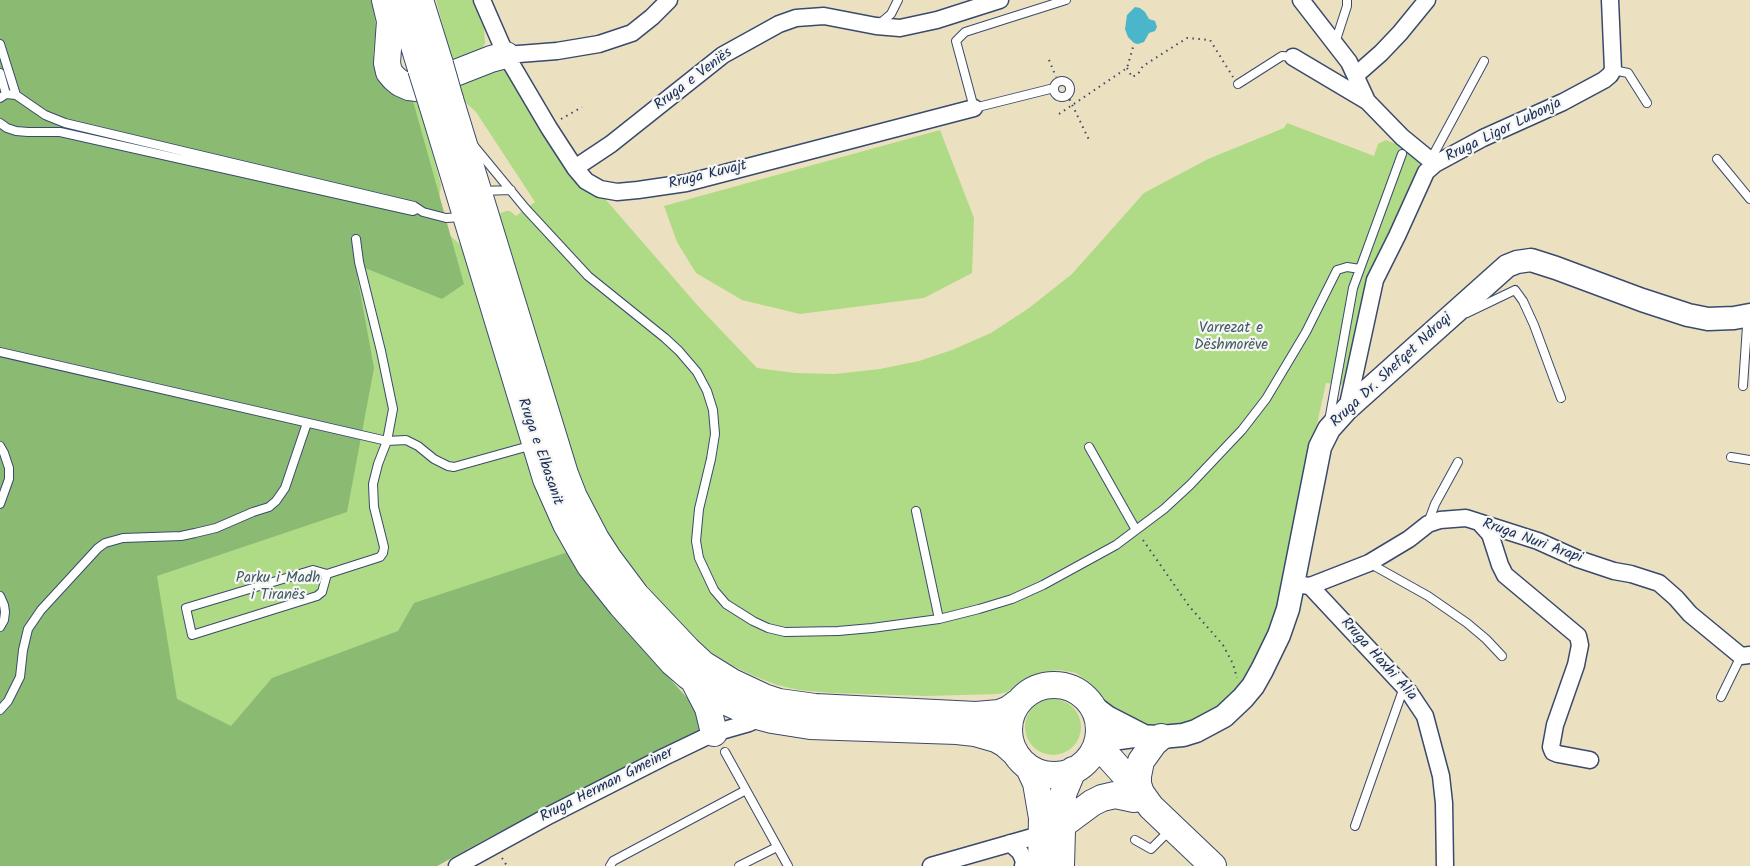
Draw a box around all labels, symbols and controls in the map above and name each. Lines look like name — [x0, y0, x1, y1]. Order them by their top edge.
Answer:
street label: Rruga e Veniës — [651, 45, 737, 115]
street label: Rruga Ligor Lubonja — [1443, 95, 1565, 167]
street label: Rruga Kuvajt — [667, 158, 749, 194]
street label: Rruga Dr. Shefqet Ndroqi — [1328, 310, 1456, 432]
park label: Varrezat e Dëshmorëve — [1194, 320, 1268, 355]
street label: Rruga e Elbasanit — [512, 396, 566, 508]
street label: Rruga Nuri Arapi — [1480, 516, 1584, 568]
park label: Parku i Madh i Tiranës — [236, 570, 320, 605]
street label: Rruga Haxhi Alia — [1336, 615, 1420, 705]
street label: Rruga Herman Gmeiner — [537, 745, 677, 827]

